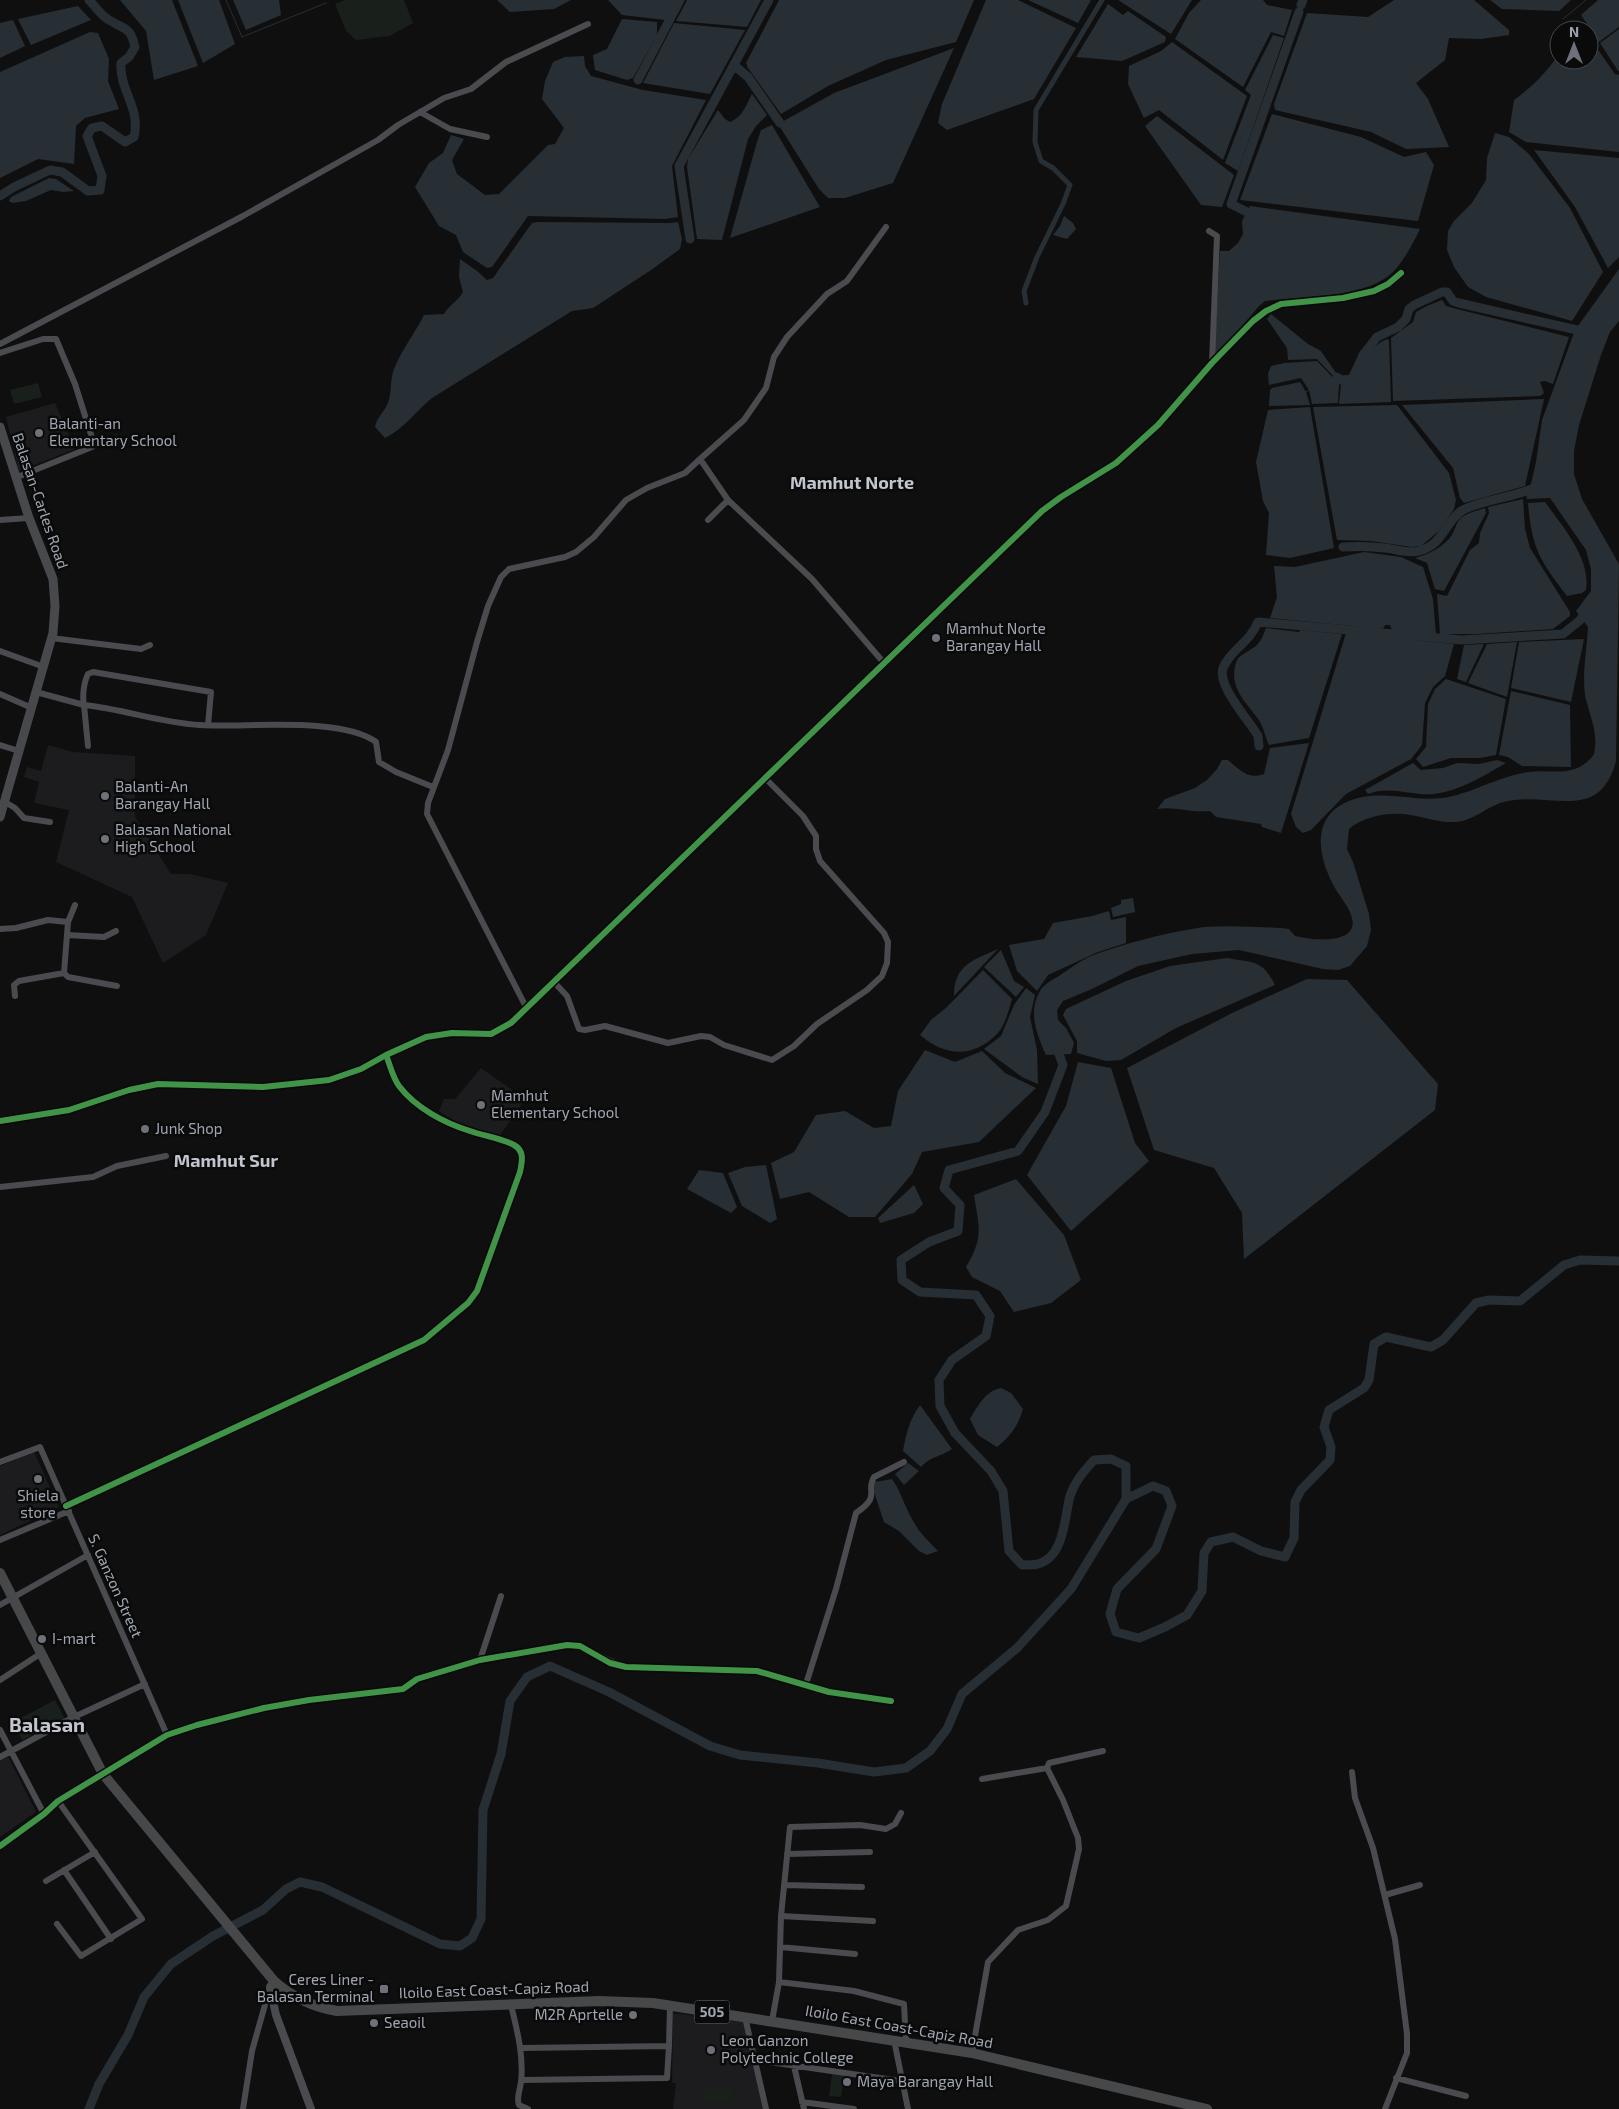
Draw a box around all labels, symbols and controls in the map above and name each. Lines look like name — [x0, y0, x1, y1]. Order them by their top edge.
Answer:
north arrow — [1549, 20, 1599, 70]
text: N — [1569, 23, 1579, 40]
place label: Balanti-an Elementary School — [49, 414, 177, 449]
marker: Balanti-an Elementary School — [33, 427, 45, 439]
street label: Balasan-Carles Road — [9, 430, 73, 571]
district label: Mamhut Norte — [790, 471, 914, 493]
place label: Mamhut Norte Barangay Hall — [946, 619, 1046, 654]
marker: Mamhut Norte Barangay Hall — [930, 632, 942, 644]
place label: Balanti-An Barangay Hall — [115, 777, 211, 812]
marker: Balanti-An Barangay Hall — [99, 790, 111, 802]
place label: Balasan National High School — [115, 820, 232, 855]
marker: Balasan National High School — [99, 833, 111, 845]
place label: Mamhut Elementary School — [491, 1086, 619, 1121]
marker: Mamhut Elementary School — [475, 1099, 487, 1111]
place label: Junk Shop — [155, 1119, 223, 1137]
marker: Junk Shop — [139, 1123, 151, 1135]
district label: Mamhut Sur — [174, 1149, 278, 1171]
marker: Shiela store — [32, 1473, 44, 1485]
place label: Shiela store — [17, 1486, 59, 1521]
street label: S. Ganzon Street — [85, 1531, 147, 1640]
place label: I-mart — [52, 1629, 96, 1647]
marker: I-mart — [36, 1633, 48, 1645]
district label: Balasan — [9, 1712, 85, 1736]
place label: Ceres Liner - Balasan Terminal — [257, 1970, 375, 2005]
street label: Iloilo East Coast-Capiz Road — [399, 1977, 589, 2001]
marker: Ceres Liner - Balasan Terminal — [378, 1983, 390, 1995]
road number: 505 — [694, 2000, 730, 2024]
street label: Iloilo East Coast-Capiz Road — [804, 2001, 994, 2051]
place label: M2R Aprtelle — [534, 2005, 623, 2023]
marker: M2R Aprtelle — [627, 2009, 639, 2021]
place label: Seaoil — [384, 2013, 426, 2031]
marker: Seaoil — [368, 2017, 380, 2029]
place label: Leon Ganzon Polytechnic College — [721, 2031, 854, 2066]
marker: Leon Ganzon Polytechnic College — [705, 2044, 717, 2056]
place label: Maya Barangay Hall — [857, 2072, 994, 2090]
marker: Maya Barangay Hall — [841, 2076, 853, 2088]

